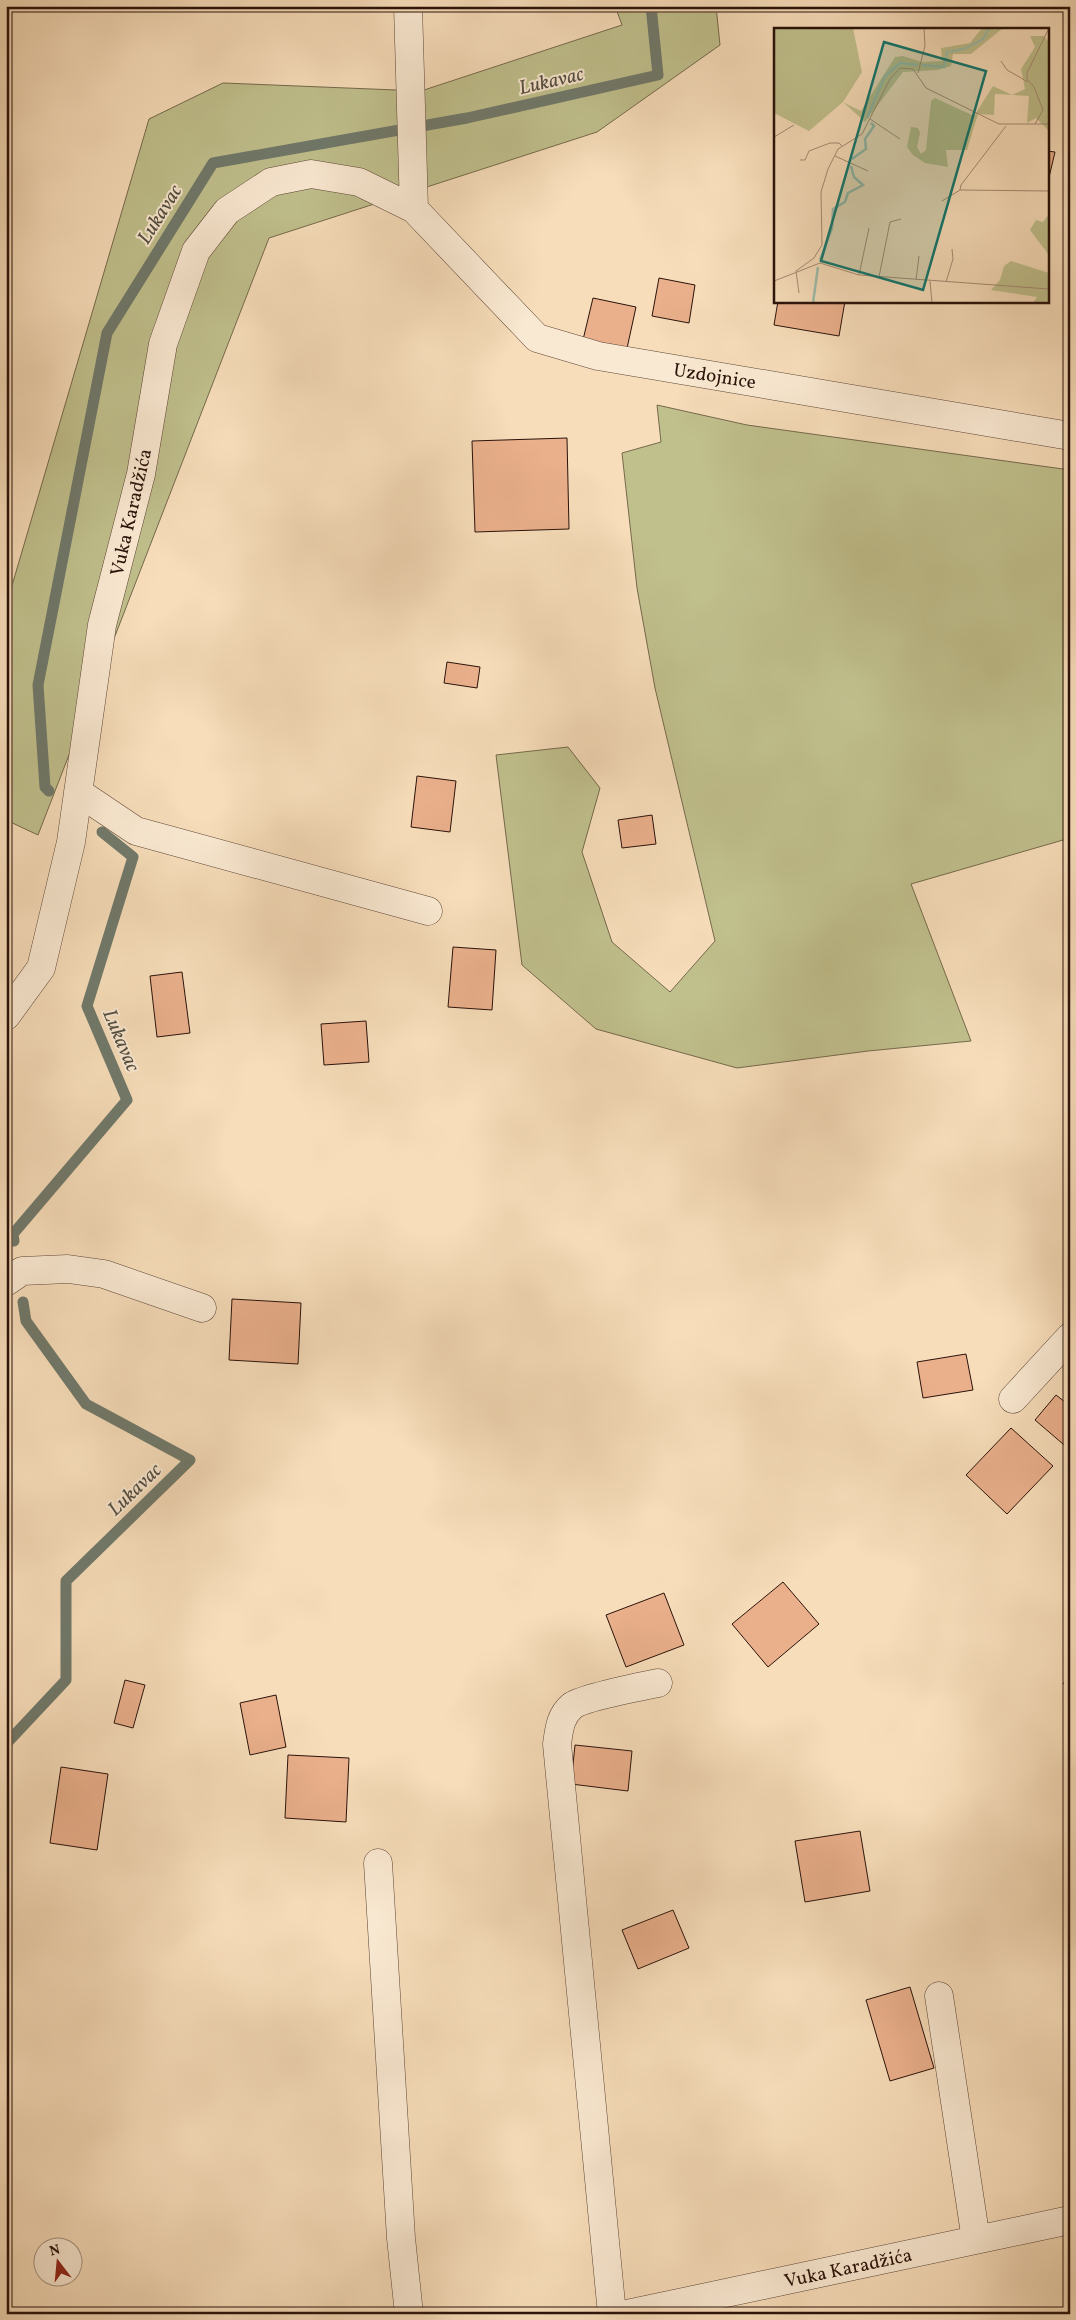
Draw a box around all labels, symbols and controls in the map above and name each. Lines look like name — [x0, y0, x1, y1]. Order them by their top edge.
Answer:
inset map — [774, 28, 1048, 302]
water label: Lukavac — [516, 61, 587, 103]
water label: Lukavac — [131, 179, 190, 250]
street label: Uzdojnice — [672, 358, 758, 396]
street label: Vuka Karadžića — [105, 446, 159, 579]
water label: Lukavac — [94, 1005, 146, 1077]
water label: Lukavac — [102, 1457, 169, 1523]
north arrow — [32, 2238, 82, 2288]
text: N — [47, 2240, 62, 2261]
street label: Vuka Karadžića — [782, 2243, 915, 2295]

